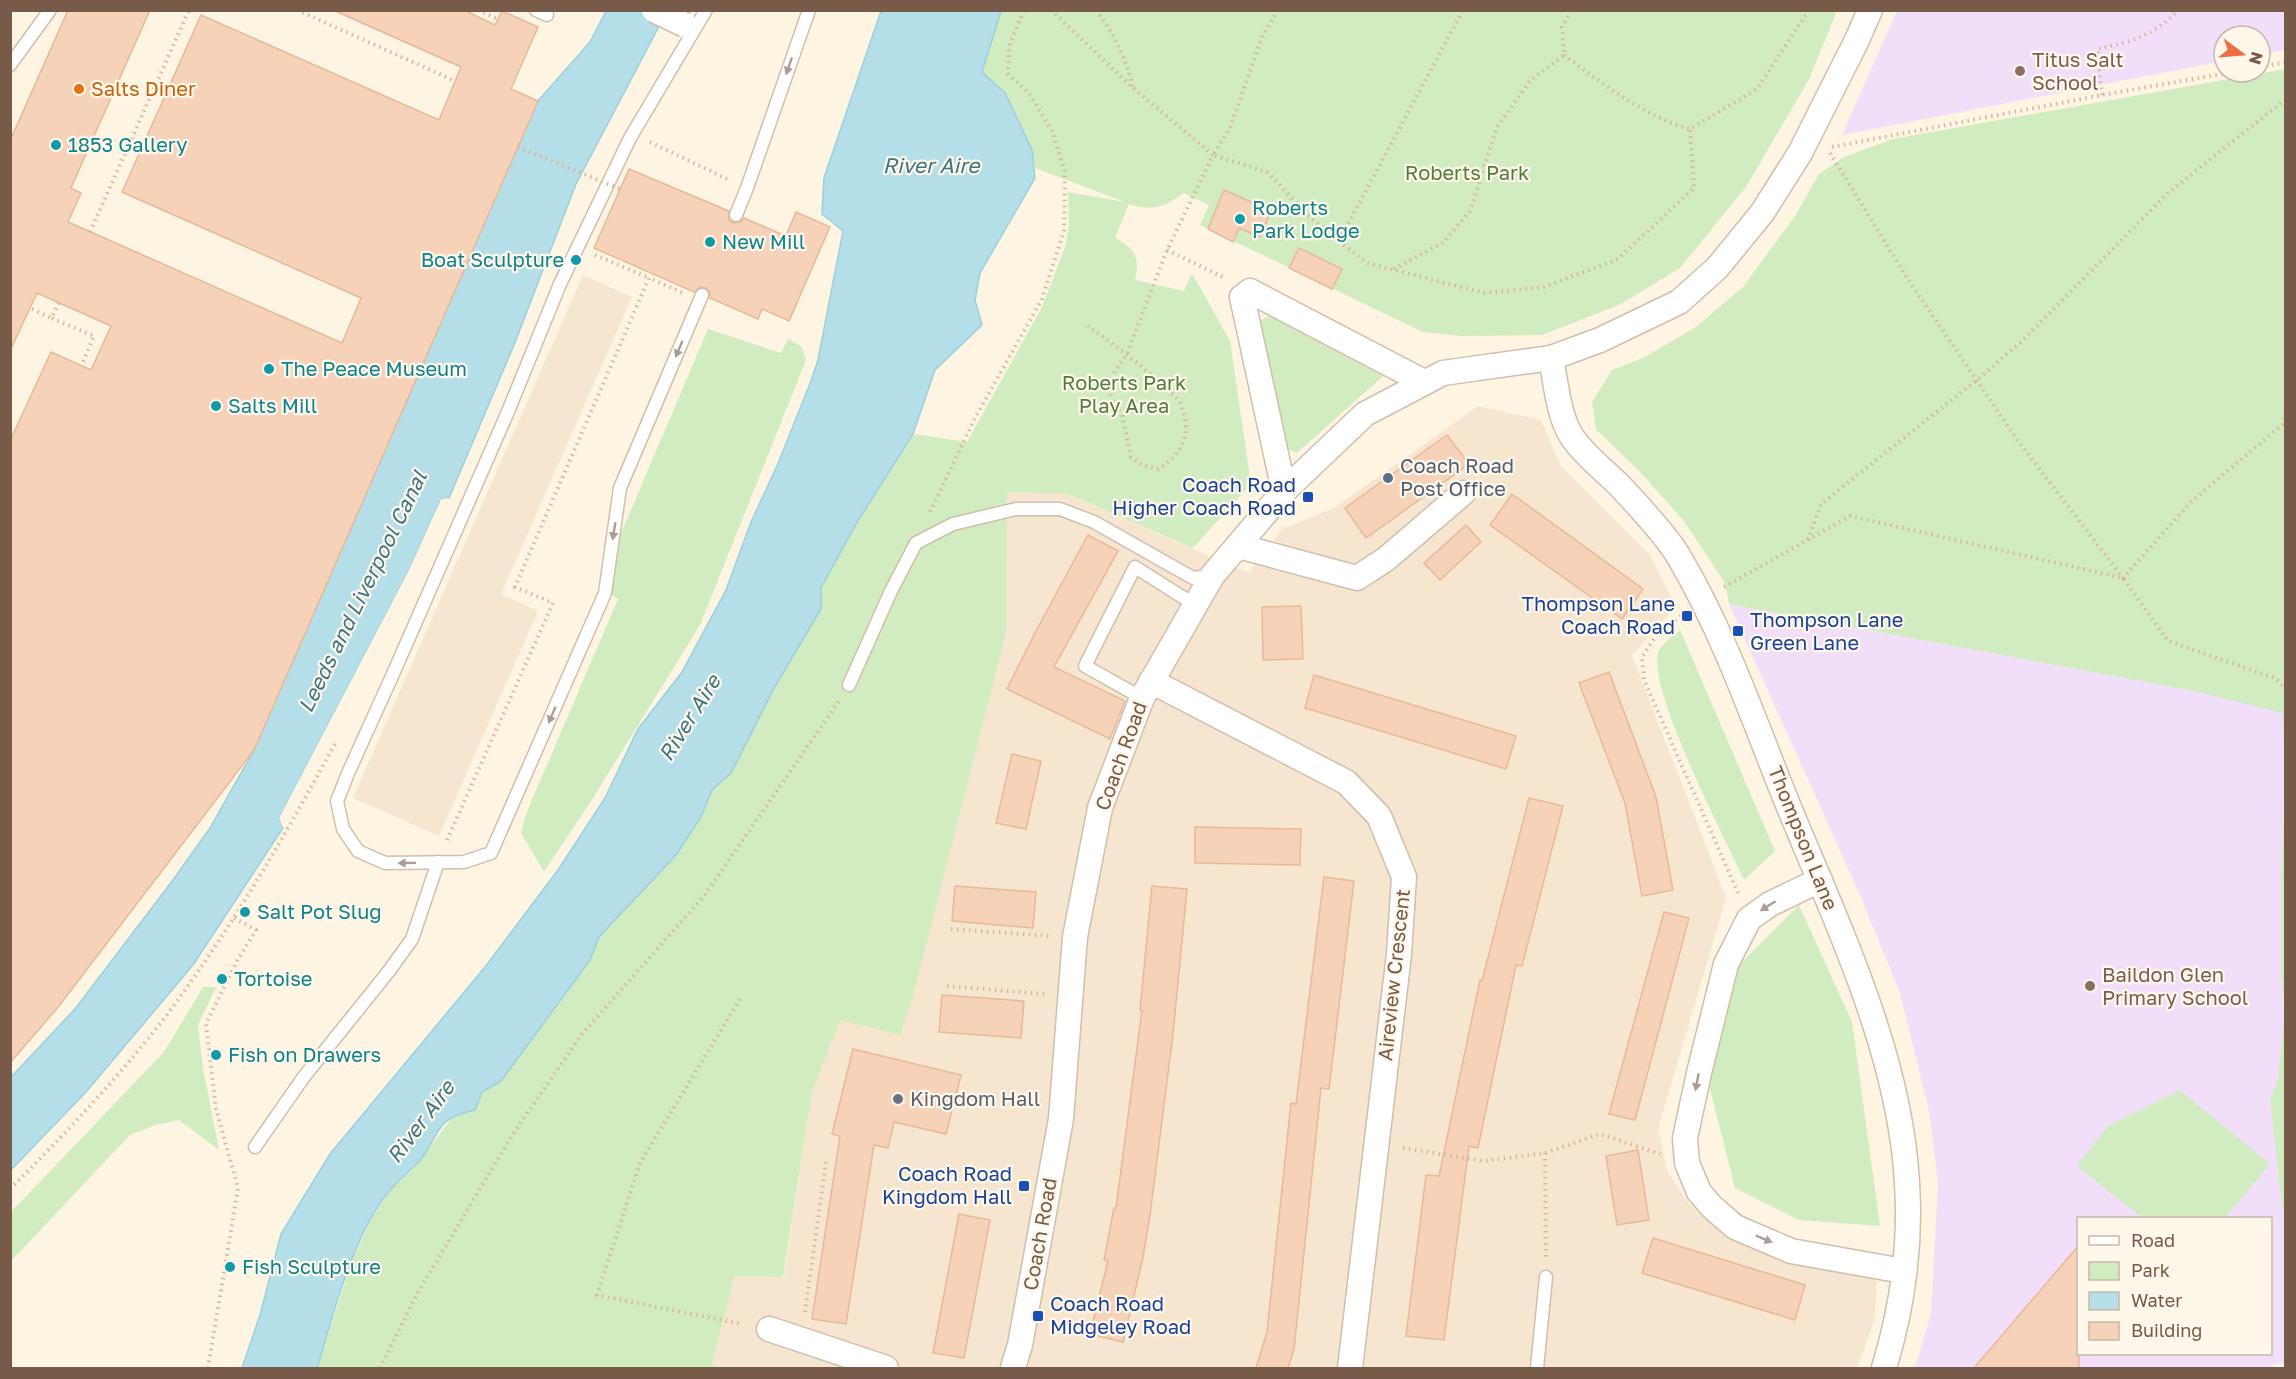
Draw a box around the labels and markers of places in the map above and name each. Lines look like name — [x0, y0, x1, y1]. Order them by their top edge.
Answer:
place label: Titus Salt School — [2032, 47, 2124, 94]
marker: Titus Salt School — [2013, 64, 2027, 78]
place label: Salts Diner — [91, 76, 196, 100]
marker: Salts Diner — [72, 82, 86, 96]
place label: 1853 Gallery — [68, 132, 187, 156]
marker: 1853 Gallery — [49, 138, 63, 152]
place label: Roberts Park Lodge — [1252, 195, 1360, 242]
marker: Roberts Park Lodge — [1233, 212, 1247, 226]
place label: New Mill — [722, 229, 805, 253]
marker: New Mill — [703, 235, 717, 249]
place label: Boat Sculpture — [421, 247, 564, 271]
marker: Boat Sculpture — [569, 253, 583, 267]
place label: The Peace Museum — [281, 356, 467, 380]
marker: The Peace Museum — [262, 362, 276, 376]
place label: Salts Mill — [228, 393, 317, 417]
marker: Salts Mill — [209, 399, 223, 413]
place label: Coach Road Post Office — [1400, 453, 1514, 500]
marker: Coach Road Post Office — [1381, 471, 1395, 485]
place label: Coach Road Higher Coach Road — [1112, 472, 1296, 519]
marker: Coach Road Higher Coach Road — [1301, 490, 1315, 504]
place label: Thompson Lane Coach Road — [1522, 591, 1675, 638]
place label: Thompson Lane Green Lane — [1750, 607, 1903, 654]
marker: Thompson Lane Coach Road — [1680, 609, 1694, 623]
marker: Thompson Lane Green Lane — [1731, 624, 1745, 638]
place label: Salt Pot Slug — [257, 899, 382, 923]
marker: Salt Pot Slug — [238, 905, 252, 919]
place label: Baildon Glen Primary School — [2102, 962, 2248, 1009]
place label: Tortoise — [234, 966, 312, 990]
marker: Tortoise — [215, 972, 229, 986]
marker: Baildon Glen Primary School — [2083, 979, 2097, 993]
place label: Fish on Drawers — [228, 1042, 381, 1066]
marker: Fish on Drawers — [209, 1048, 223, 1062]
place label: Kingdom Hall — [910, 1086, 1040, 1110]
marker: Kingdom Hall — [891, 1092, 905, 1106]
place label: Coach Road Kingdom Hall — [882, 1161, 1012, 1208]
marker: Coach Road Kingdom Hall — [1017, 1179, 1031, 1193]
place label: Fish Sculpture — [242, 1254, 381, 1278]
marker: Fish Sculpture — [223, 1260, 237, 1274]
place label: Coach Road Midgeley Road — [1050, 1291, 1191, 1338]
marker: Coach Road Midgeley Road — [1031, 1309, 1045, 1323]

